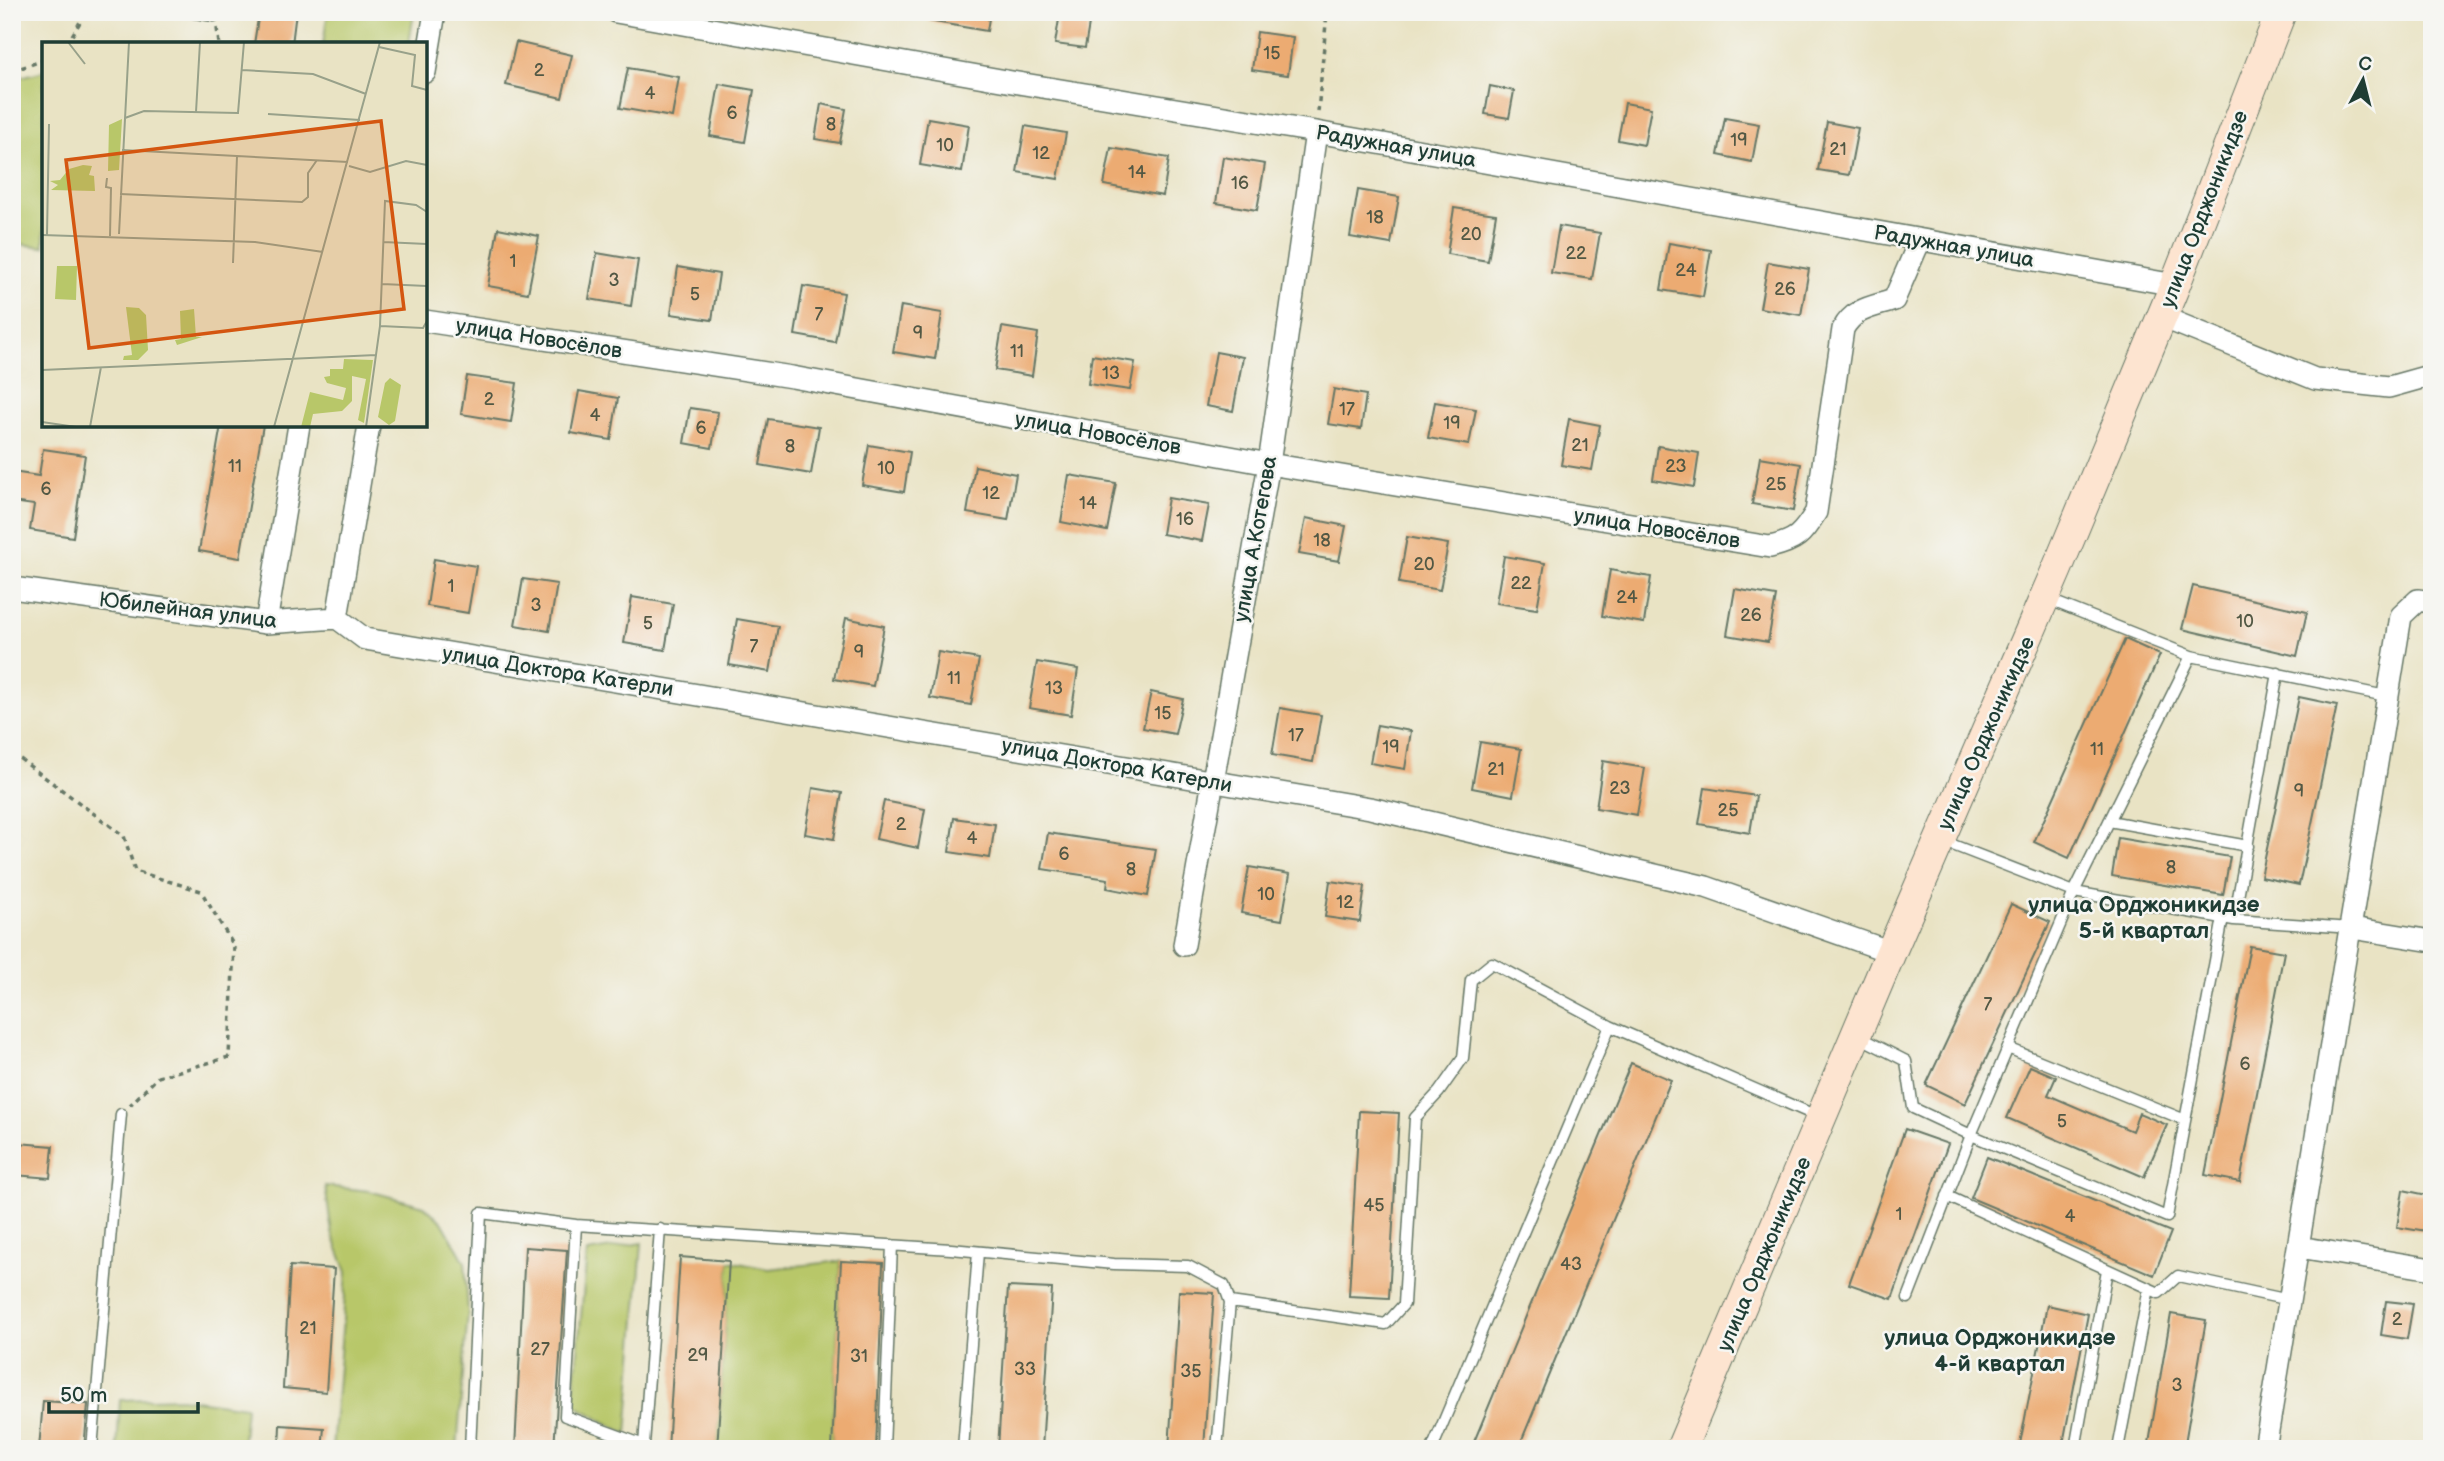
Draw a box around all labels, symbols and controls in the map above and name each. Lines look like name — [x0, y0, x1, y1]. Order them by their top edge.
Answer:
inset map — [42, 42, 427, 427]
house number: 15 — [1263, 43, 1281, 64]
north arrow — [2328, 46, 2398, 116]
text: С — [2357, 52, 2373, 77]
house number: 2 — [534, 60, 545, 81]
house number: 4 — [645, 83, 656, 104]
house number: 6 — [727, 103, 738, 124]
street label: улица Орджоникидзе — [2155, 107, 2254, 311]
house number: 8 — [826, 114, 836, 135]
street label: Радужная улица — [1314, 120, 1479, 173]
house number: 19 — [1730, 130, 1748, 151]
house number: 10 — [936, 135, 954, 156]
house number: 21 — [1829, 139, 1847, 160]
house number: 12 — [1032, 143, 1050, 164]
house number: 14 — [1128, 162, 1146, 183]
house number: 16 — [1231, 173, 1249, 194]
house number: 18 — [1366, 207, 1384, 228]
street label: Радужная улица — [1872, 220, 2037, 273]
house number: 20 — [1460, 224, 1482, 245]
house number: 22 — [1565, 243, 1587, 264]
house number: 1 — [510, 251, 516, 272]
house number: 24 — [1675, 260, 1697, 281]
house number: 3 — [608, 270, 620, 291]
house number: 26 — [1774, 279, 1796, 300]
house number: 5 — [690, 284, 700, 305]
house number: 7 — [815, 304, 824, 325]
street label: улица Новосёлов — [454, 313, 624, 364]
house number: 9 — [913, 323, 923, 344]
house number: 11 — [1010, 341, 1024, 362]
house number: 13 — [1102, 363, 1120, 384]
house number: 2 — [484, 389, 495, 410]
house number: 17 — [1339, 399, 1355, 420]
house number: 4 — [590, 405, 601, 426]
street label: улица Новосёлов — [1013, 407, 1183, 460]
house number: 19 — [1443, 413, 1461, 434]
house number: 6 — [696, 418, 707, 439]
house number: 21 — [1571, 435, 1589, 456]
house number: 8 — [785, 436, 795, 457]
street label: улица А.Котегова — [1229, 454, 1283, 624]
house number: 11 — [228, 456, 242, 477]
house number: 23 — [1665, 456, 1687, 477]
house number: 10 — [877, 458, 895, 479]
house number: 25 — [1766, 474, 1786, 495]
house number: 6 — [41, 479, 52, 500]
house number: 12 — [982, 483, 1000, 504]
house number: 14 — [1079, 493, 1097, 514]
street label: улица Новосёлов — [1572, 503, 1742, 554]
house number: 16 — [1176, 509, 1194, 530]
house number: 18 — [1313, 530, 1331, 551]
house number: 20 — [1413, 554, 1435, 575]
house number: 22 — [1510, 573, 1532, 594]
house number: 1 — [448, 576, 454, 597]
street label: Юбилейная улица — [97, 587, 279, 634]
house number: 24 — [1616, 587, 1638, 608]
house number: 3 — [530, 595, 542, 616]
house number: 26 — [1740, 605, 1762, 626]
house number: 10 — [2236, 611, 2254, 632]
house number: 5 — [643, 613, 653, 634]
street label: улица Орджоникидзе — [1932, 632, 2041, 834]
house number: 7 — [750, 636, 759, 657]
street label: улица Доктора Катерли — [441, 641, 675, 702]
house number: 9 — [854, 642, 864, 663]
house number: 11 — [947, 668, 961, 689]
house number: 13 — [1045, 678, 1063, 699]
house number: 15 — [1154, 703, 1172, 724]
house number: 17 — [1288, 725, 1304, 746]
street label: улица Доктора Катерли — [1000, 733, 1234, 798]
house number: 19 — [1382, 737, 1400, 758]
house number: 11 — [2090, 739, 2104, 760]
house number: 21 — [1487, 759, 1505, 780]
house number: 23 — [1609, 778, 1631, 799]
house number: 9 — [2294, 781, 2304, 802]
house number: 25 — [1718, 800, 1738, 821]
house number: 2 — [896, 814, 907, 835]
house number: 4 — [967, 828, 978, 849]
house number: 6 — [1059, 844, 1070, 865]
house number: 8 — [2166, 857, 2176, 878]
house number: 8 — [1126, 859, 1136, 880]
house number: 10 — [1257, 884, 1275, 905]
district label: улица Орджоникидзе 5-й квартал — [2028, 891, 2260, 945]
house number: 12 — [1336, 892, 1354, 913]
house number: 7 — [1984, 994, 1993, 1015]
house number: 6 — [2240, 1054, 2251, 1075]
house number: 5 — [2057, 1111, 2067, 1132]
street label: улица Орджоникидзе — [1712, 1153, 1817, 1355]
house number: 45 — [1363, 1195, 1385, 1216]
house number: 1 — [1896, 1204, 1902, 1225]
house number: 4 — [2065, 1206, 2076, 1227]
house number: 43 — [1560, 1254, 1582, 1275]
house number: 2 — [2392, 1309, 2403, 1330]
house number: 21 — [299, 1318, 317, 1339]
district label: улица Орджоникидзе 4-й квартал — [1884, 1324, 2116, 1378]
house number: 27 — [530, 1339, 550, 1360]
house number: 29 — [687, 1345, 709, 1366]
house number: 31 — [850, 1346, 868, 1367]
house number: 33 — [1014, 1359, 1036, 1380]
house number: 35 — [1180, 1361, 1202, 1382]
scale bar — [49, 1370, 198, 1414]
house number: 3 — [2171, 1375, 2183, 1396]
text: 50 m — [60, 1383, 107, 1408]

